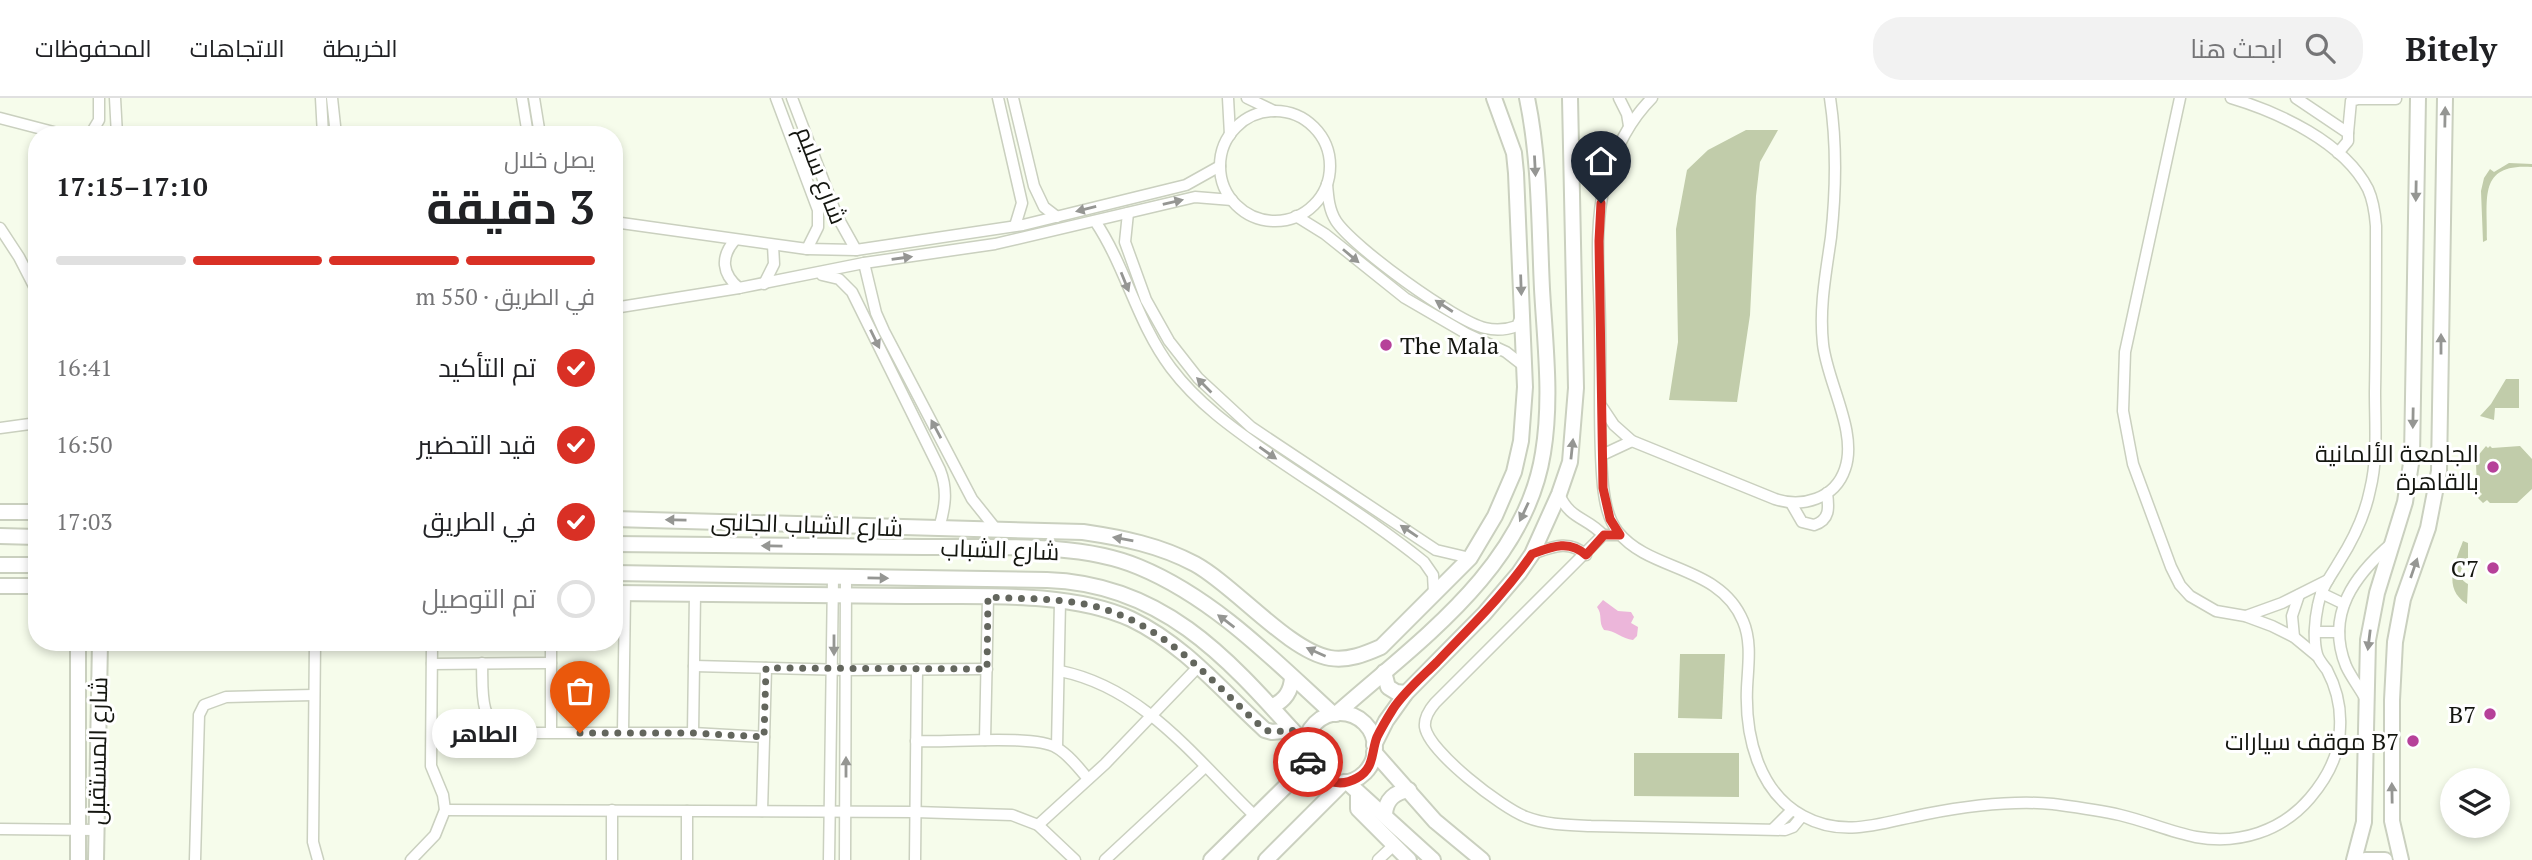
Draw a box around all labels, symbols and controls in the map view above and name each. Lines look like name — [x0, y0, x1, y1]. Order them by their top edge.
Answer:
search box — [1873, 17, 2363, 80]
text: Bitely — [2405, 27, 2497, 70]
icon: search — [2301, 29, 2339, 67]
text: ابحث هنا — [2190, 31, 2283, 65]
text: المحفوظات — [35, 32, 152, 64]
text: الاتجاهات — [190, 32, 285, 64]
text: الخريطة — [323, 32, 398, 64]
one-way arrow — [2439, 106, 2450, 128]
street label: شارع سليم — [788, 121, 855, 229]
pin — [1571, 131, 1631, 203]
icon: home — [1582, 142, 1620, 180]
text: يصل خلال — [504, 144, 595, 175]
one-way arrow — [1530, 155, 1541, 177]
text: 17:10–17:15 — [56, 169, 208, 203]
text: 3 دقيقة — [427, 176, 595, 237]
one-way arrow — [2411, 180, 2422, 202]
one-way arrow — [1162, 197, 1184, 208]
one-way arrow — [1075, 204, 1097, 215]
one-way arrow — [1342, 248, 1360, 264]
one-way arrow — [891, 252, 913, 263]
one-way arrow — [1120, 271, 1131, 292]
one-way arrow — [1516, 274, 1527, 296]
text: في الطريق · 550 m — [416, 281, 595, 312]
one-way arrow — [1435, 300, 1454, 313]
one-way arrow — [869, 329, 880, 350]
place label: The Mala — [1400, 329, 1499, 361]
one-way arrow — [2435, 333, 2447, 355]
marker: The Mala — [1378, 337, 1394, 353]
icon: check — [557, 349, 595, 387]
text: تم التأكيد — [438, 350, 536, 384]
text: 16:41 — [56, 352, 113, 383]
one-way arrow — [1196, 376, 1213, 393]
one-way arrow — [2407, 407, 2419, 429]
one-way arrow — [930, 419, 942, 439]
icon: check — [557, 426, 595, 464]
text: قيد التحضير — [417, 427, 536, 461]
text: 16:50 — [56, 429, 113, 460]
place label: الجامعة الألمانية بالقاهرة — [2315, 437, 2479, 497]
one-way arrow — [1566, 438, 1577, 460]
one-way arrow — [1259, 446, 1277, 460]
marker: الجامعة الألمانية بالقاهرة — [2485, 459, 2501, 475]
one-way arrow — [1518, 502, 1530, 522]
icon: check — [557, 503, 595, 541]
text: في الطريق — [422, 504, 536, 538]
street label: شارع الشباب الجانبى — [710, 505, 904, 544]
text: 17:03 — [56, 506, 113, 537]
one-way arrow — [665, 514, 687, 526]
one-way arrow — [1399, 525, 1418, 538]
street label: شارع الشباب — [940, 531, 1060, 568]
one-way arrow — [1112, 533, 1134, 544]
one-way arrow — [760, 540, 782, 551]
place label: C7 — [2451, 552, 2479, 584]
one-way arrow — [2409, 558, 2420, 579]
marker: C7 — [2485, 560, 2501, 576]
one-way arrow — [868, 572, 890, 583]
text: تم التوصيل — [422, 581, 536, 615]
one-way arrow — [1217, 614, 1235, 628]
one-way arrow — [2363, 629, 2374, 651]
one-way arrow — [828, 634, 840, 656]
one-way arrow — [1306, 646, 1326, 658]
pin — [550, 661, 610, 733]
icon: bag — [561, 672, 599, 710]
street label: شارع المستقبل — [80, 677, 115, 826]
place label: B7 — [2448, 698, 2476, 730]
marker: B7 — [2482, 706, 2498, 722]
callout: الطاهر — [433, 708, 538, 758]
text: الطاهر — [451, 718, 518, 749]
place label: موقف سيارات B7 — [2225, 725, 2399, 757]
courier — [1273, 727, 1343, 797]
marker: موقف سيارات B7 — [2405, 733, 2421, 749]
icon: car — [1289, 743, 1327, 781]
one-way arrow — [840, 756, 852, 778]
map controls — [2440, 768, 2510, 838]
button: layers — [2440, 768, 2510, 838]
one-way arrow — [2386, 782, 2398, 804]

